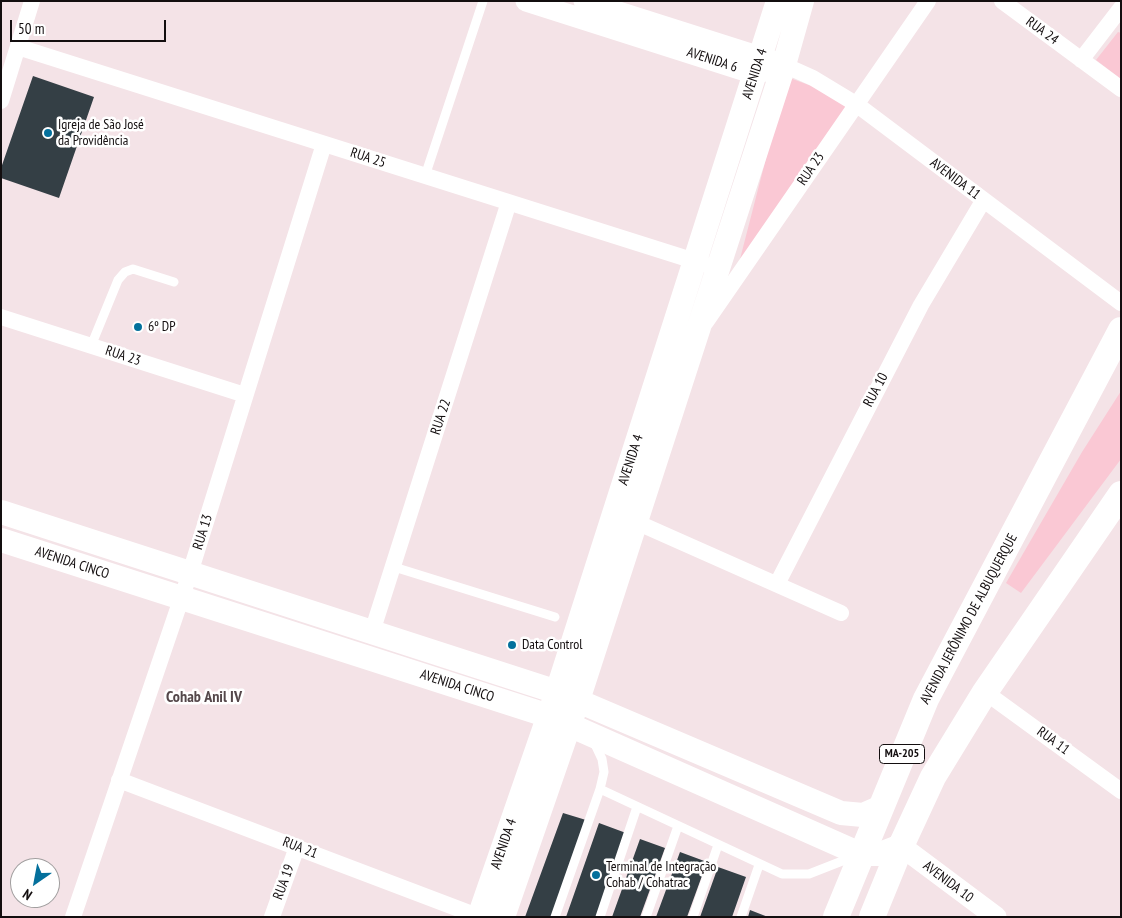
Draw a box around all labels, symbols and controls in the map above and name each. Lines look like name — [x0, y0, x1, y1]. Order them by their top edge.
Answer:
scale bar — [12, 10, 169, 42]
street label: RUA 24 — [1022, 14, 1062, 48]
text: 50 m — [18, 19, 44, 38]
street label: AVENIDA 6 — [685, 44, 739, 76]
street label: AVENIDA 4 — [739, 47, 771, 101]
place label: Igreja de São José da Providência — [58, 117, 144, 150]
marker: Igreja de São José da Providência — [42, 127, 54, 139]
street label: RUA 25 — [348, 144, 388, 172]
street label: RUA 23 — [794, 149, 828, 189]
street label: AVENIDA 11 — [927, 155, 983, 203]
place label: 6º DP — [148, 319, 175, 335]
marker: 6º DP — [132, 321, 144, 333]
street label: RUA 23 — [103, 342, 143, 370]
street label: RUA 10 — [860, 370, 892, 410]
street label: RUA 22 — [427, 397, 455, 437]
street label: AVENIDA 4 — [615, 433, 647, 487]
street label: RUA 13 — [190, 512, 216, 552]
street label: AVENIDA JERÔNIMO DE ALBUQUERQUE — [917, 531, 1021, 707]
street label: AVENIDA CINCO — [33, 543, 111, 583]
place label: Data Control — [522, 637, 583, 653]
marker: Data Control — [506, 639, 518, 651]
street label: AVENIDA CINCO — [418, 666, 496, 706]
district label: Cohab Anil IV — [166, 687, 242, 707]
street label: RUA 11 — [1033, 724, 1073, 758]
road number: MA-205 — [880, 744, 924, 764]
street label: AVENIDA 4 — [488, 817, 520, 871]
street label: RUA 21 — [280, 834, 320, 862]
north arrow — [10, 858, 60, 908]
street label: AVENIDA 10 — [920, 858, 976, 906]
place label: Terminal de Integração Cohab / Cohatrac — [606, 859, 716, 892]
street label: RUA 19 — [270, 862, 298, 902]
marker: Terminal de Integração Cohab / Cohatrac — [590, 869, 602, 881]
text: N — [19, 885, 35, 904]

